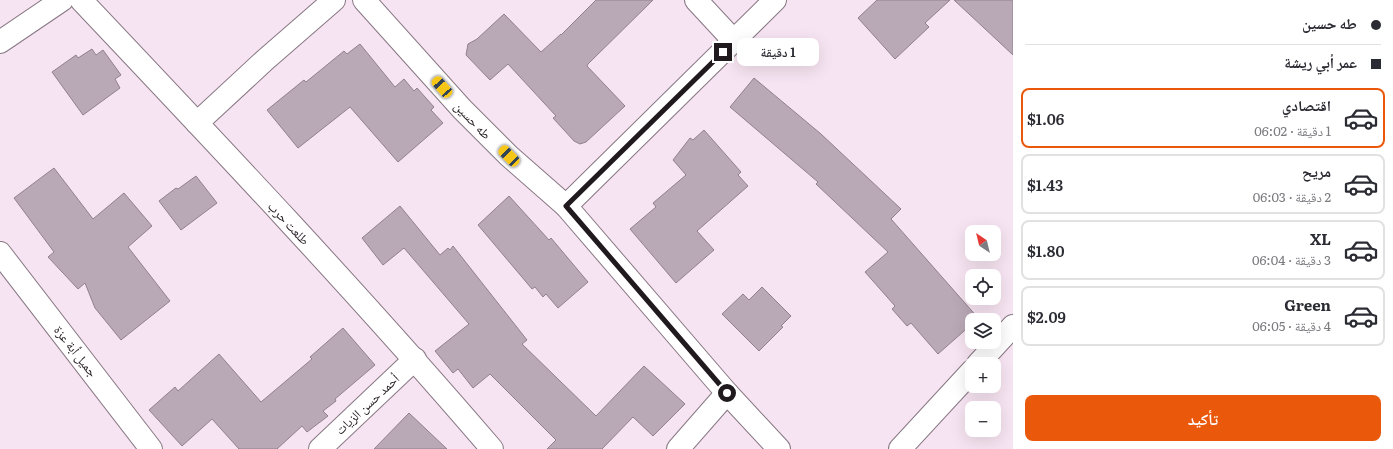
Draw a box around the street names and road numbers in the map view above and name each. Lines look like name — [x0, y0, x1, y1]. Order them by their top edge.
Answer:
street label: طه حسين — [450, 96, 496, 143]
street label: طلعت حرب — [264, 196, 315, 249]
street label: جميل أبة عزة — [50, 321, 103, 381]
street label: أحمد حسن الزيات — [330, 369, 403, 438]

